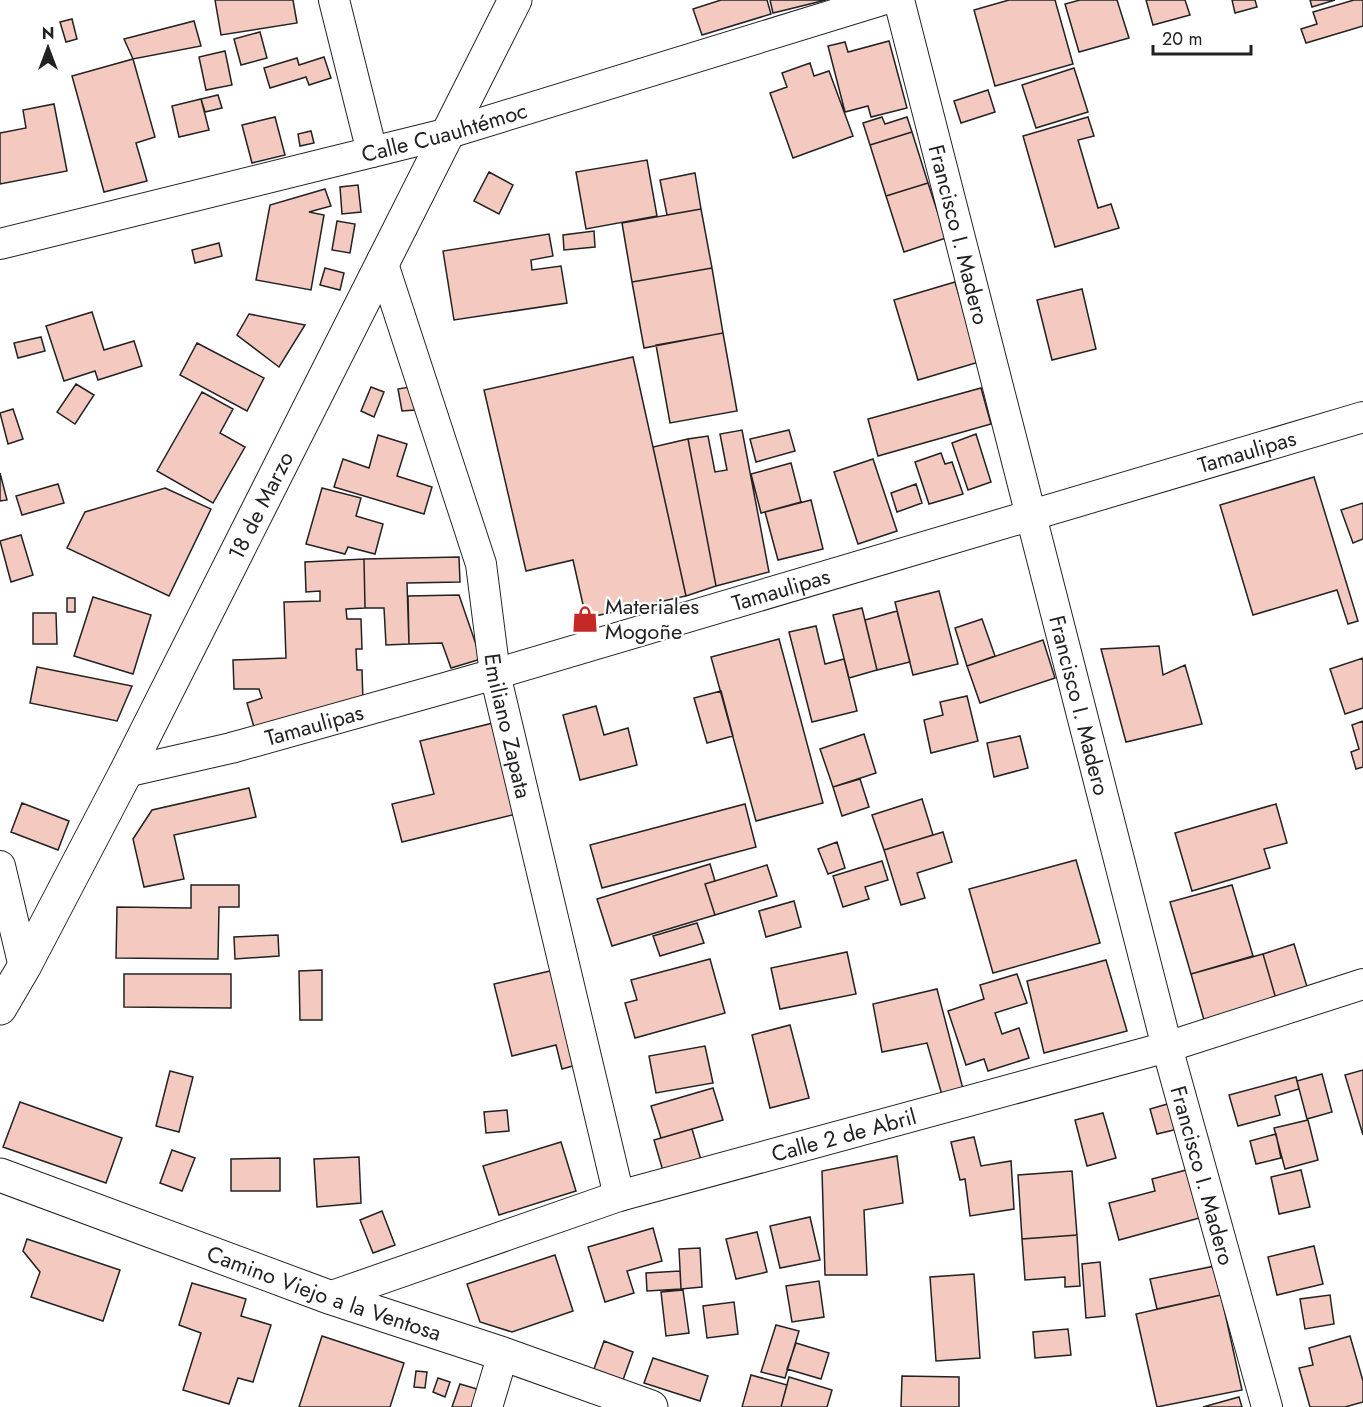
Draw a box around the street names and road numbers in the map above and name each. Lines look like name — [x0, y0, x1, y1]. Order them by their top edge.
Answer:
street label: Calle Cuauhtémoc — [358, 94, 531, 170]
street label: Francisco I. Madero — [921, 141, 997, 328]
street label: Tamaulipas — [1194, 422, 1300, 481]
street label: 18 de Marzo — [220, 446, 301, 565]
street label: Tamaulipas — [728, 560, 834, 619]
street label: Francisco I. Madero — [1041, 612, 1118, 799]
street label: Emiliano Zapata — [477, 651, 540, 802]
street label: Tamaulipas — [261, 696, 367, 754]
street label: Francisco I. Madero — [1163, 1082, 1243, 1269]
street label: Calle 2 de Abril — [768, 1100, 920, 1170]
street label: Camino Viejo a la Ventosa — [202, 1237, 445, 1349]

